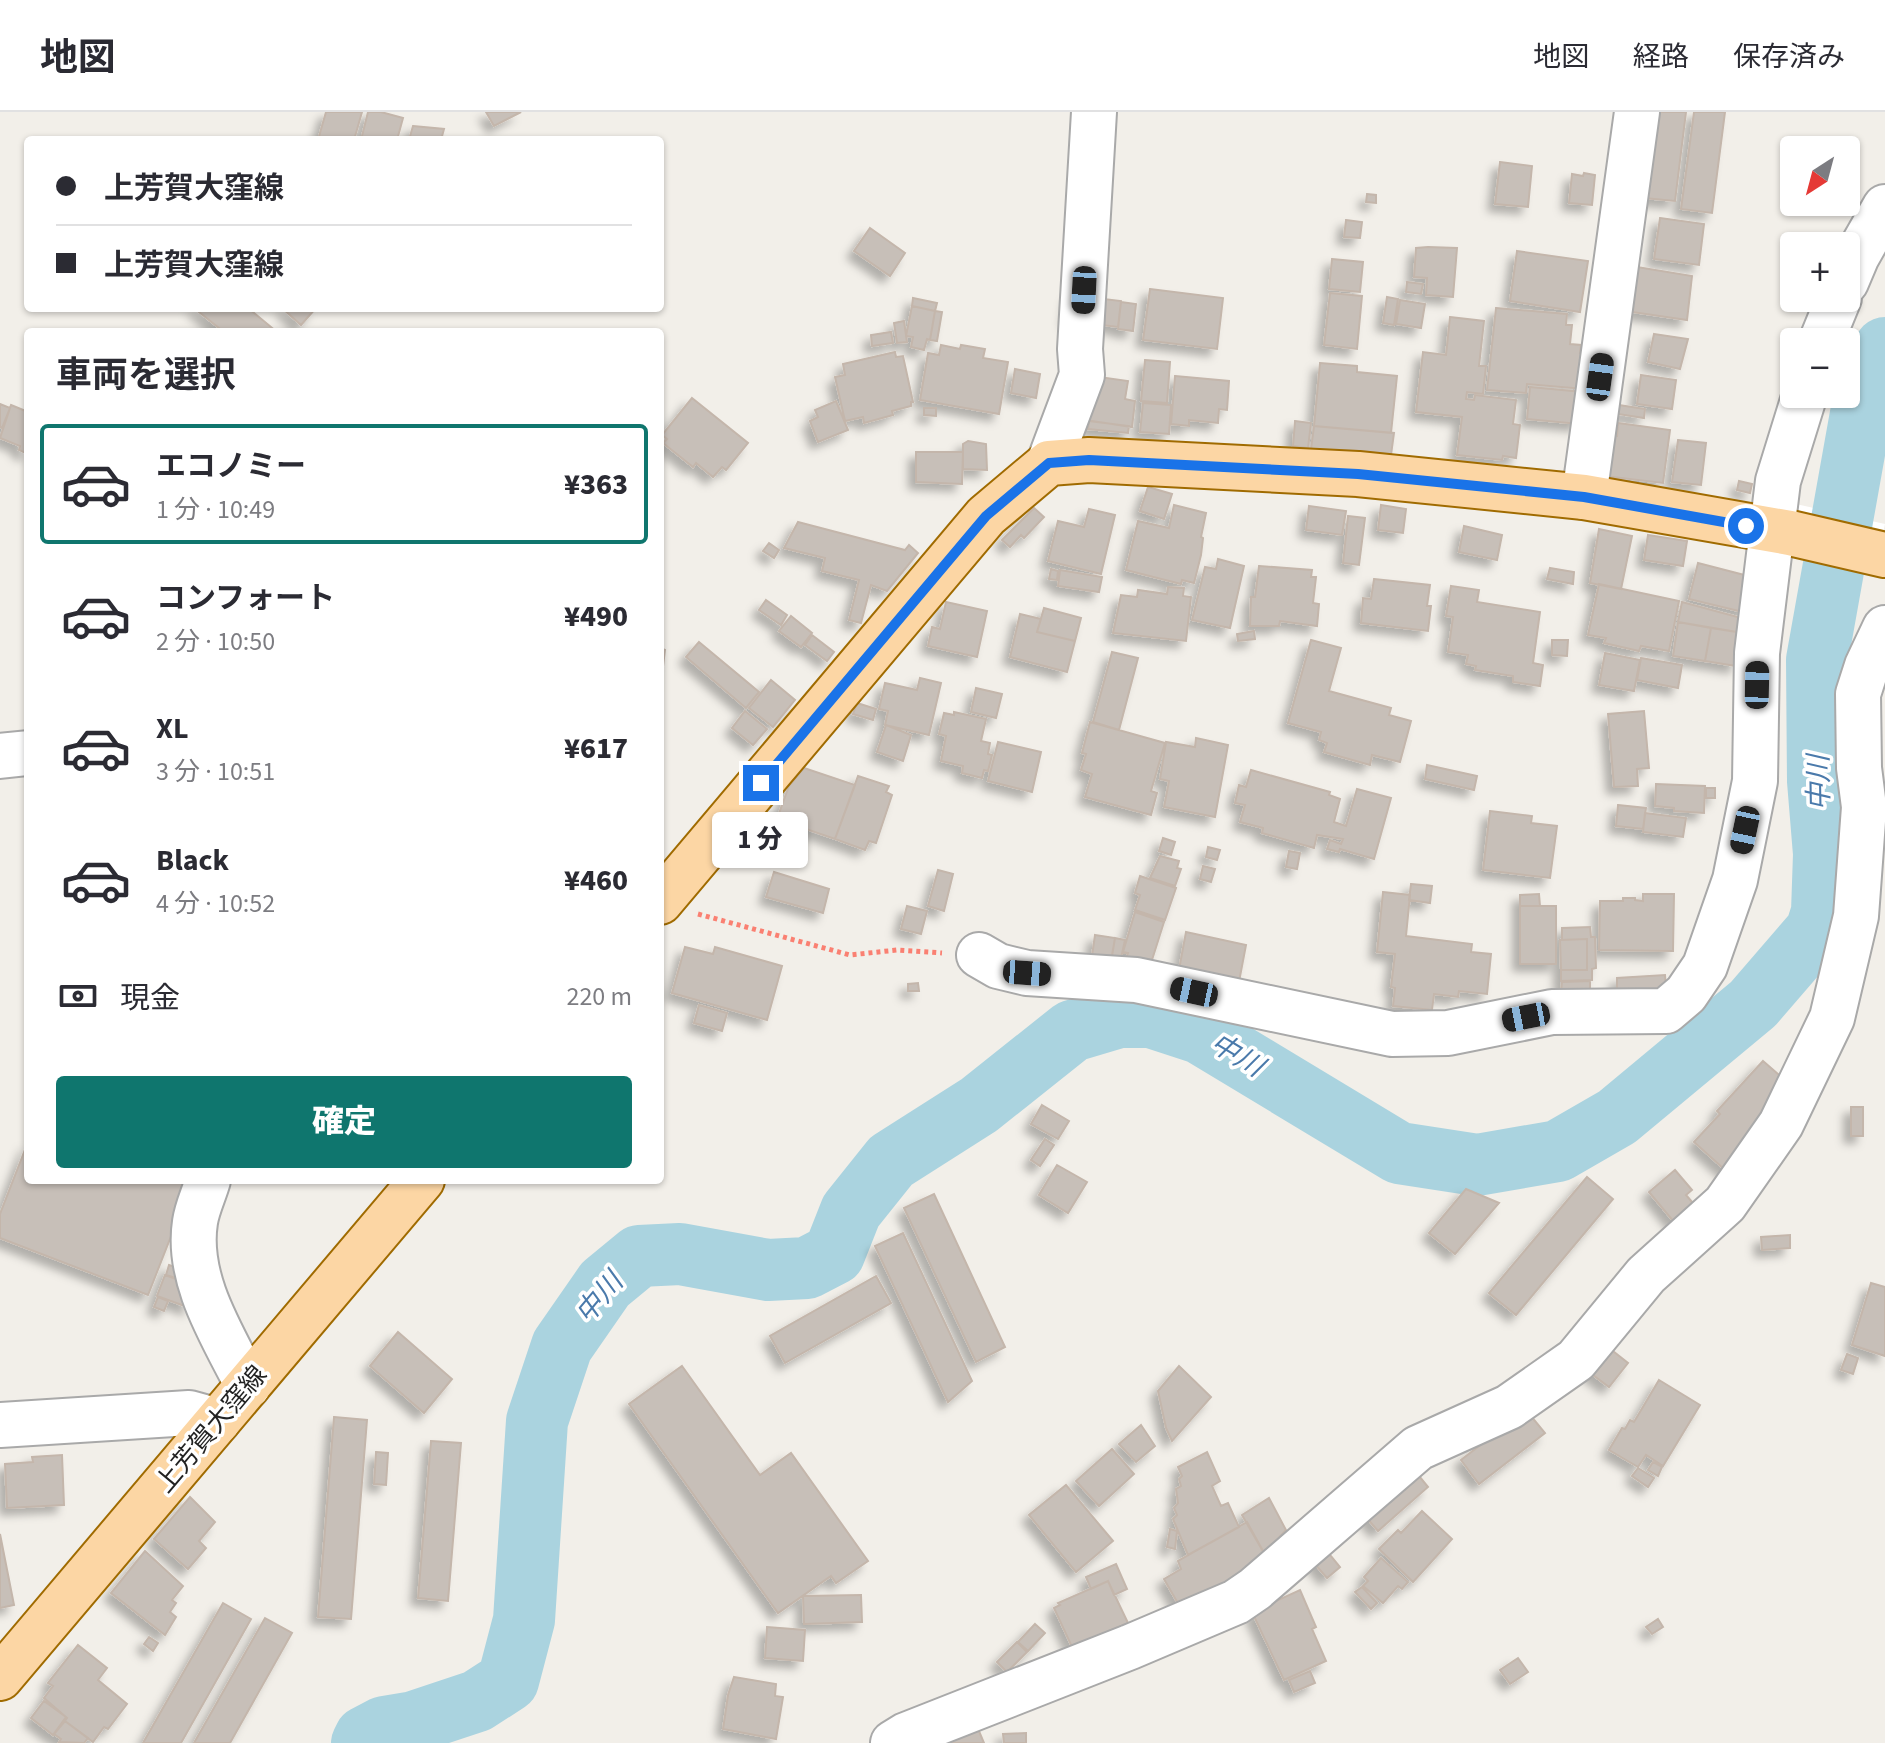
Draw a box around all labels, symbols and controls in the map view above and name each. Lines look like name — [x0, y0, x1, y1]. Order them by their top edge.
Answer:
text: 地図 — [40, 31, 116, 85]
text: 地図 — [1533, 37, 1589, 77]
text: 経路 — [1633, 37, 1689, 77]
text: 保存済み — [1733, 37, 1845, 77]
north arrow — [1780, 136, 1860, 216]
map controls — [1780, 136, 1860, 408]
text: 上芳賀大窪線 — [104, 167, 284, 210]
button: + — [1780, 232, 1860, 312]
text: 上芳賀大窪線 — [104, 244, 284, 287]
car — [1071, 265, 1097, 315]
button: − — [1780, 328, 1860, 408]
text: 車両を選択 — [56, 350, 236, 401]
car — [1585, 352, 1615, 402]
text: エコノミー — [156, 445, 306, 488]
icon: car — [60, 448, 132, 520]
text: ¥363 — [564, 463, 628, 506]
text: 1 分 · 10:49 — [156, 491, 275, 528]
route start — [1728, 508, 1764, 544]
text: コンフォート — [156, 577, 335, 620]
icon: car — [60, 580, 132, 652]
text: ¥490 — [564, 595, 628, 638]
text: 2 分 · 10:50 — [156, 623, 275, 660]
car — [1745, 661, 1769, 709]
text: XL — [156, 707, 189, 750]
icon: car — [60, 712, 132, 784]
text: ¥617 — [564, 727, 628, 770]
water label: 中川 — [1798, 752, 1839, 811]
text: 3 分 · 10:51 — [156, 753, 275, 790]
route end — [743, 765, 779, 801]
car — [1728, 804, 1762, 856]
callout: 1 分 — [713, 811, 809, 867]
text: 1 分 — [737, 821, 783, 858]
text: Black — [156, 839, 229, 882]
icon: car — [60, 844, 132, 916]
text: ¥460 — [564, 859, 628, 902]
text: 4 分 · 10:52 — [156, 885, 275, 922]
car — [1002, 959, 1052, 987]
icon: cash — [56, 974, 100, 1018]
car — [1168, 975, 1220, 1009]
text: 現金 — [120, 977, 180, 1020]
text: 220 m — [566, 978, 632, 1015]
car — [1500, 1001, 1552, 1033]
water label: 中川 — [1203, 1023, 1274, 1088]
button: 確定 — [56, 1076, 632, 1168]
water label: 中川 — [566, 1261, 634, 1332]
street label: 上芳賀大窪線 — [147, 1357, 275, 1501]

